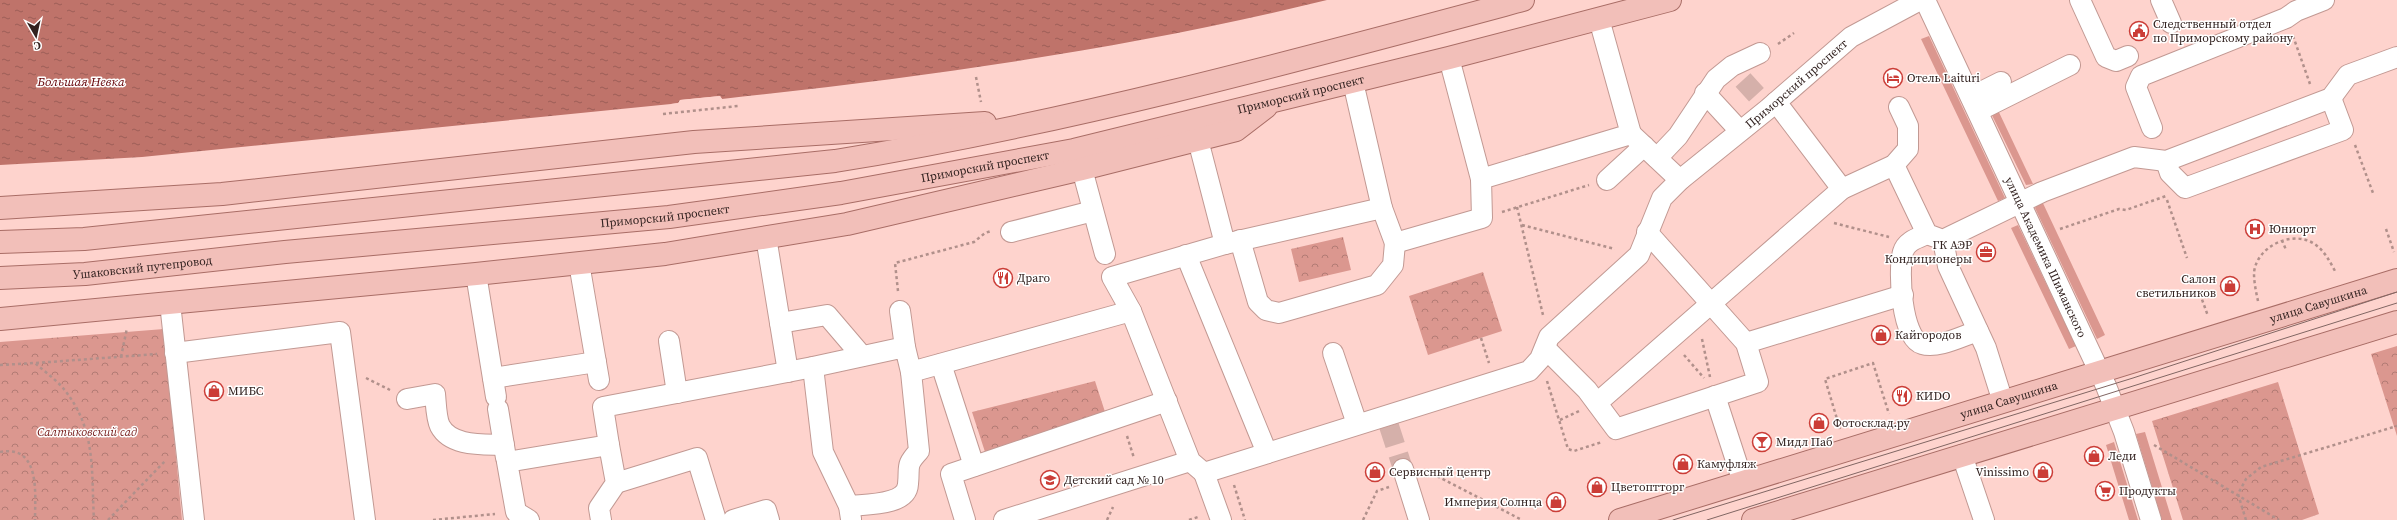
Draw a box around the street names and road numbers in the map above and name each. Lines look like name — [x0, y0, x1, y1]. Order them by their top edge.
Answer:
street label: Приморский проспект — [1742, 35, 1852, 132]
street label: Приморский проспект — [1236, 71, 1366, 118]
street label: Приморский проспект — [920, 147, 1051, 186]
street label: улица Академика Шиманского — [2001, 174, 2090, 340]
street label: Приморский проспект — [600, 201, 731, 231]
street label: Ушаковский путепровод — [73, 252, 213, 283]
street label: улица Савушкина — [2268, 281, 2370, 327]
street label: улица Савушкина — [1958, 377, 2060, 422]

